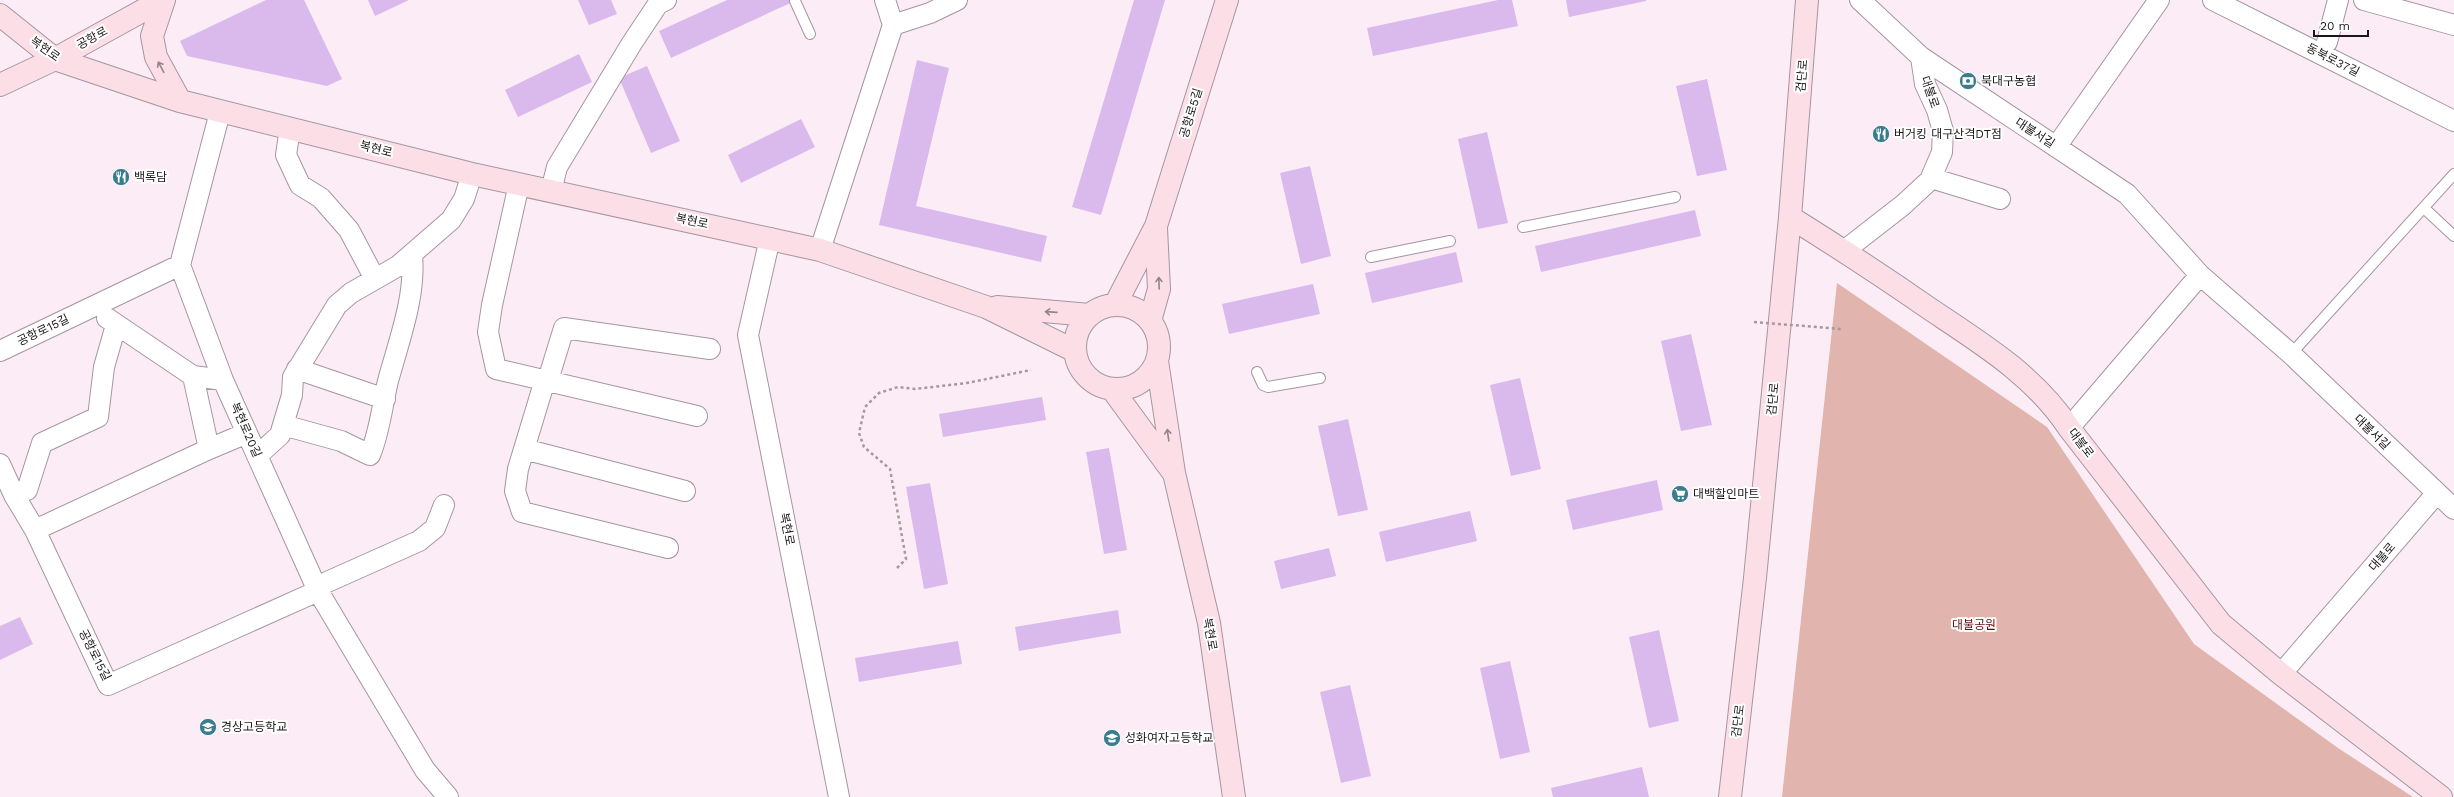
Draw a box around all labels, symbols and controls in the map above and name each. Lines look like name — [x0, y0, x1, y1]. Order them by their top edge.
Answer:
scale bar — [2314, 12, 2368, 38]
text: 20 m — [2320, 19, 2350, 33]
street label: 공항로 — [74, 24, 110, 52]
street label: 복현로 — [27, 34, 63, 64]
street label: 동북로37길 — [2304, 41, 2362, 79]
street label: 검단로 — [1794, 59, 1810, 93]
one-way arrow — [157, 61, 165, 73]
bank icon: 북대구농협 — [1958, 71, 1978, 91]
street label: 대불로 — [1918, 74, 1942, 110]
place label: 북대구농협 — [1981, 74, 2036, 88]
street label: 공항로5길 — [1177, 86, 1205, 140]
street label: 대불서길 — [2013, 115, 2057, 151]
restaurant icon: 버거킹 대구산격DT점 — [1871, 124, 1891, 144]
place label: 버거킹 대구산격DT점 — [1894, 127, 2002, 141]
street label: 복현로 — [358, 138, 394, 160]
restaurant icon: 백록담 — [111, 167, 131, 187]
place label: 백록담 — [134, 170, 167, 184]
street label: 복현로 — [674, 211, 710, 231]
one-way arrow — [1155, 277, 1162, 290]
one-way arrow — [1045, 308, 1058, 315]
street label: 공항로15길 — [15, 311, 71, 349]
street label: 검단로 — [1764, 382, 1782, 416]
street label: 복현로20길 — [228, 400, 264, 460]
street label: 대불서길 — [2351, 412, 2393, 452]
street label: 대불로 — [2065, 426, 2097, 460]
one-way arrow — [1164, 429, 1172, 442]
supermarket icon: 대백할인마트 — [1670, 484, 1690, 504]
place label: 대백할인마트 — [1693, 487, 1759, 501]
street label: 복현로 — [777, 511, 797, 547]
street label: 대불로 — [2366, 540, 2398, 574]
street label: 복현로 — [1200, 616, 1220, 652]
park label: 대불공원 — [1952, 618, 1996, 632]
street label: 공항로15길 — [76, 627, 114, 683]
street label: 검단로 — [1729, 704, 1747, 738]
school or university icon: 경상고등학교 — [198, 717, 218, 737]
place label: 경상고등학교 — [221, 720, 287, 734]
school or university icon: 성화여자고등학교 — [1102, 728, 1122, 748]
place label: 성화여자고등학교 — [1125, 731, 1213, 745]

